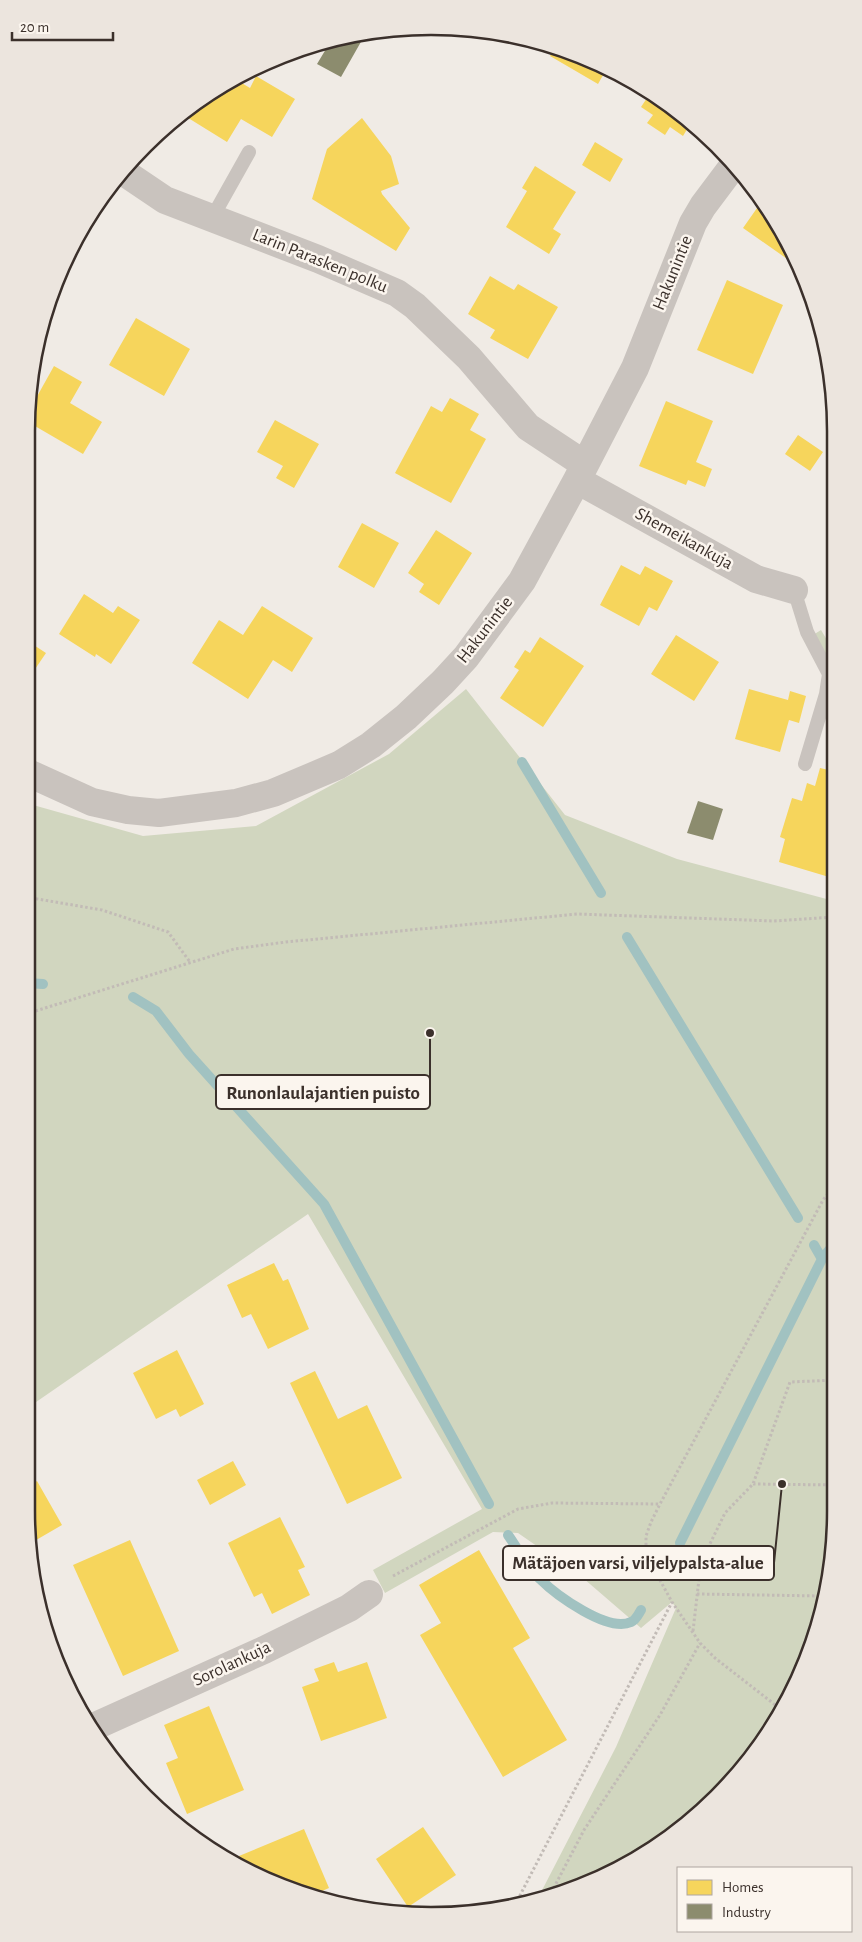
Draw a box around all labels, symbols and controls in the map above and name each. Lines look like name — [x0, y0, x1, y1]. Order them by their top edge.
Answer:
scale bar — [12, 10, 114, 42]
text: 20 m — [20, 20, 49, 35]
street label: Larin Parasken polku — [250, 226, 390, 296]
street label: Hakunintie — [650, 233, 696, 313]
street label: Shemeikankuja — [632, 505, 736, 573]
street label: Hakunintie — [454, 593, 516, 667]
callout: Runonlaulajantien puisto — [216, 1075, 430, 1109]
text: Runonlaulajantien puisto — [226, 1084, 420, 1103]
callout: Mätäjoen varsi, viljelypalsta-alue — [503, 1546, 774, 1580]
text: Mätäjoen varsi, viljelypalsta-alue — [512, 1554, 764, 1573]
street label: Sorolankuja — [190, 1638, 274, 1690]
legend — [677, 1867, 852, 1932]
text: Homes — [722, 1880, 764, 1895]
text: Industry — [722, 1905, 771, 1920]

